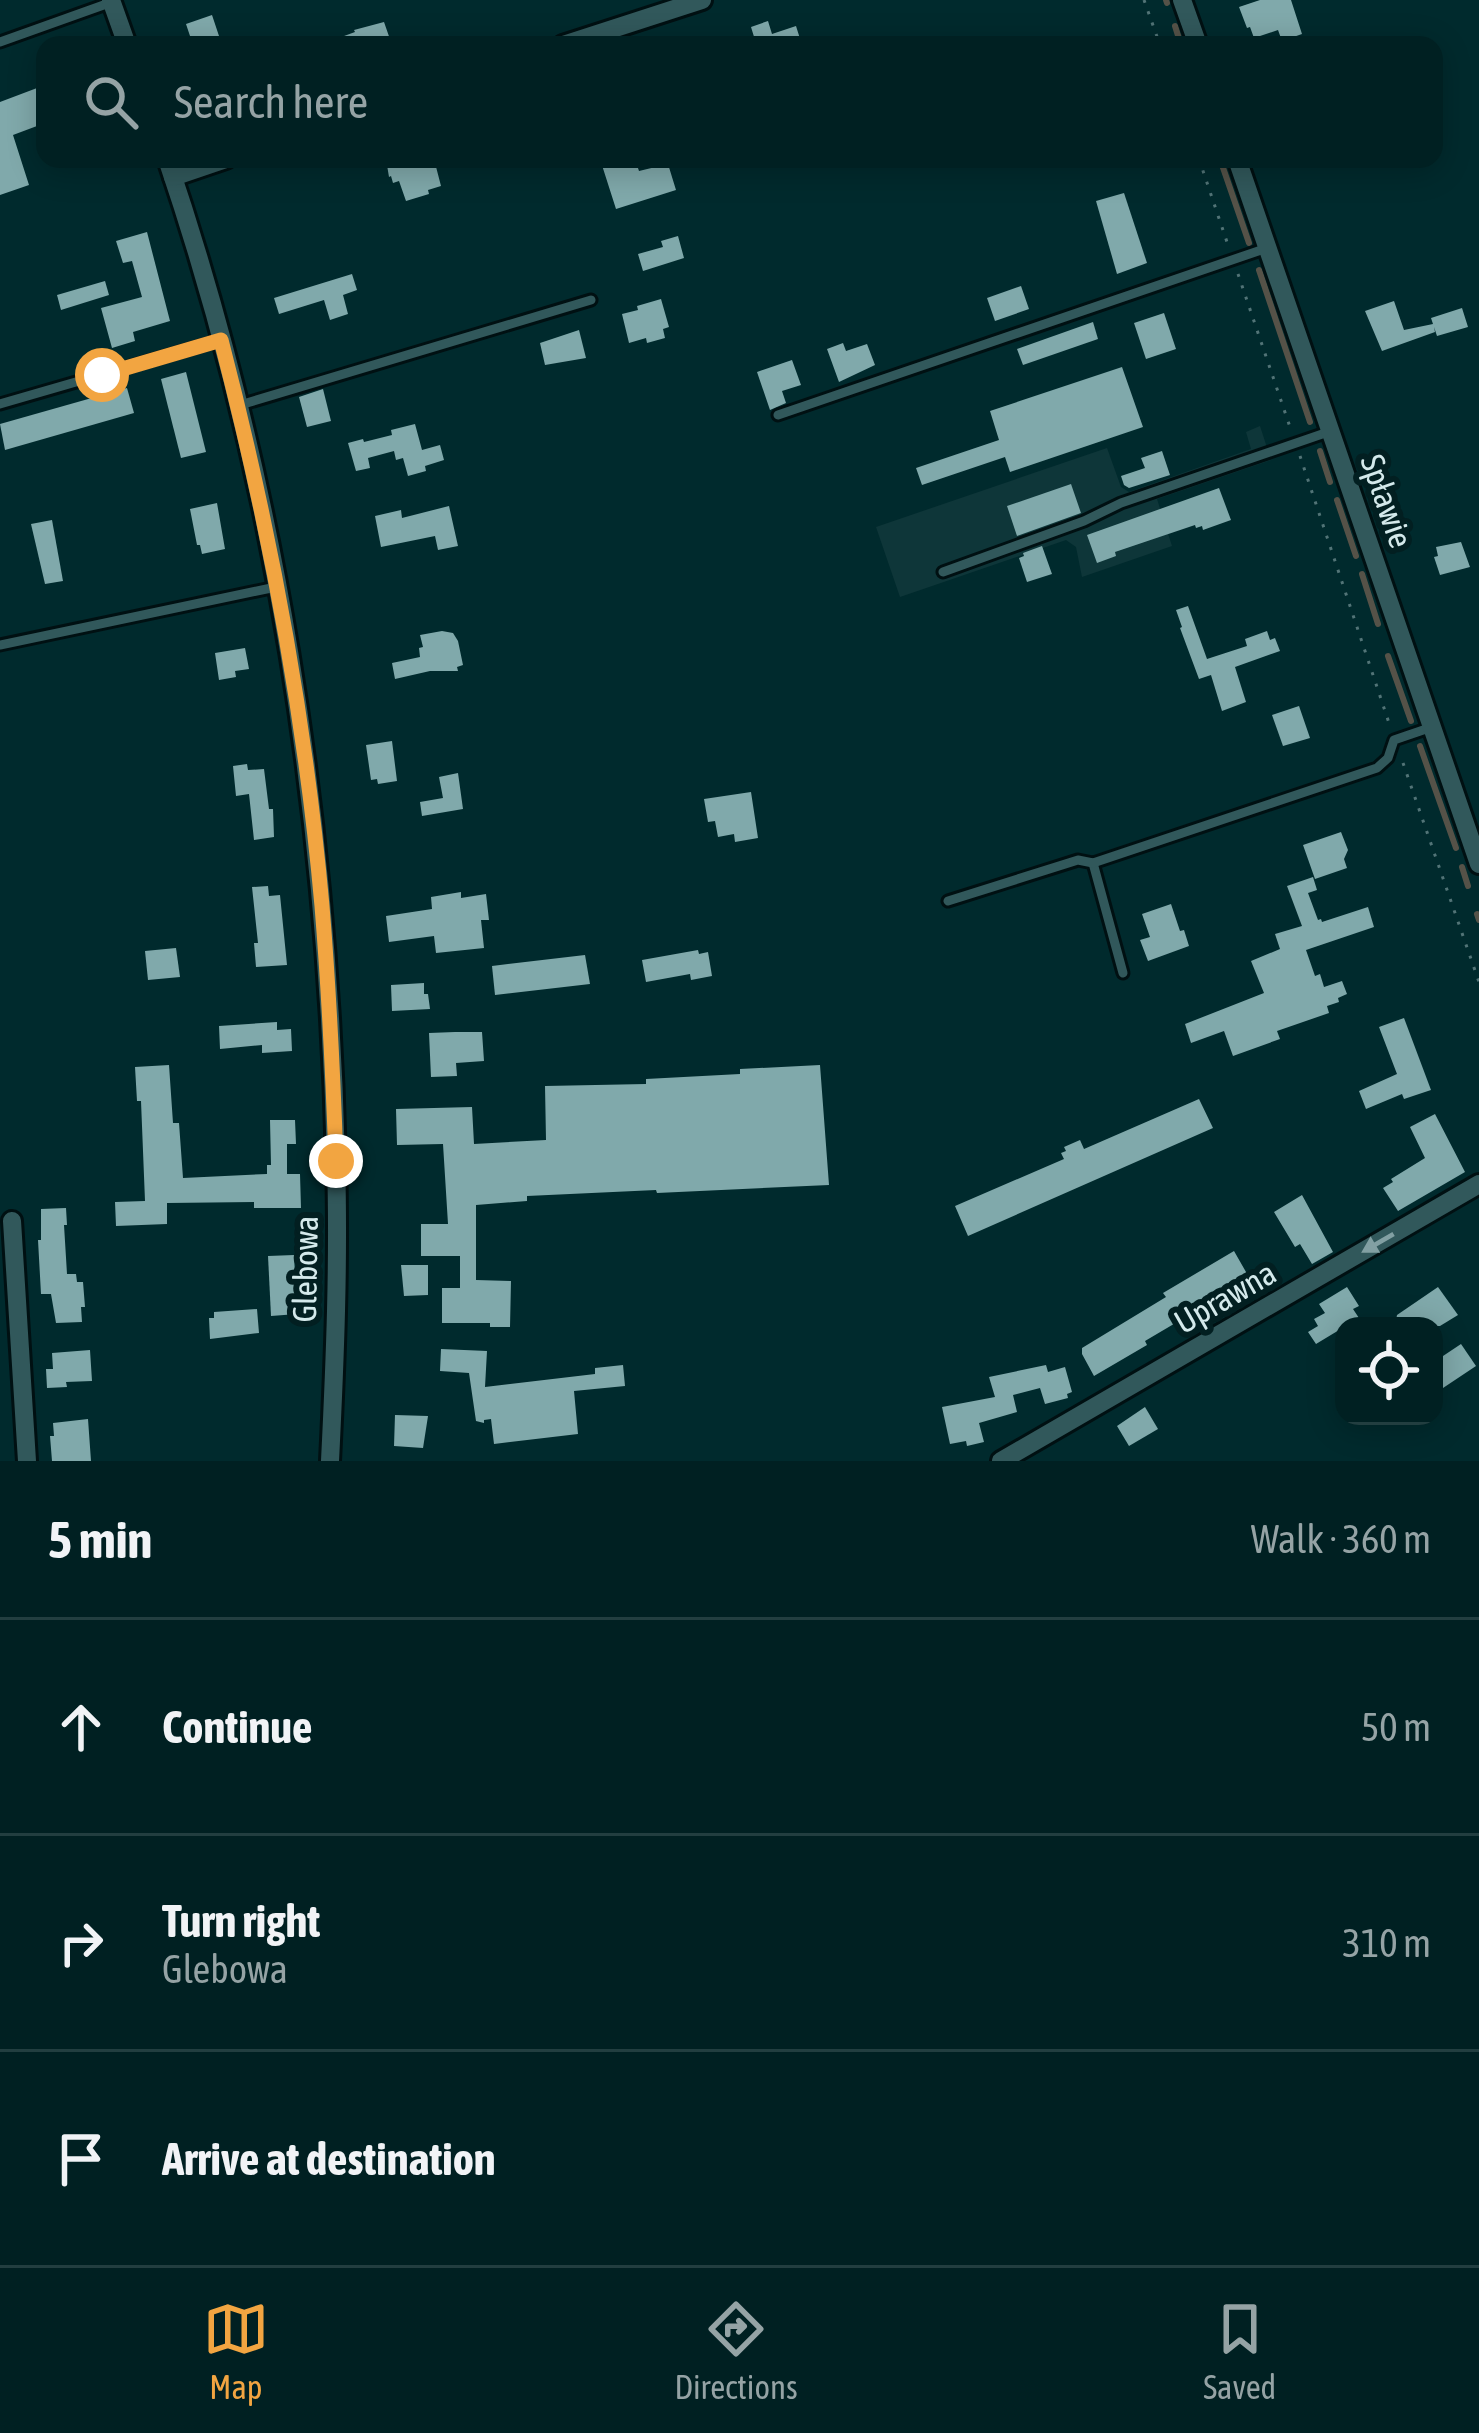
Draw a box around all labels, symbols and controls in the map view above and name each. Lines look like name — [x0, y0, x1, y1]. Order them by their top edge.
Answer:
search box — [36, 36, 1443, 168]
icon: search — [78, 69, 144, 135]
text: Search here — [174, 76, 368, 128]
route start — [75, 348, 129, 402]
street label: Spławie — [1353, 449, 1421, 553]
route end — [309, 1134, 363, 1188]
street label: Glebowa — [285, 1215, 325, 1323]
one-way arrow — [1361, 1232, 1395, 1253]
street label: Uprawna — [1168, 1253, 1282, 1341]
map controls — [1335, 1317, 1443, 1425]
button: locate — [1335, 1317, 1443, 1425]
text: 5 min — [48, 1510, 152, 1569]
text: Walk · 360 m — [1251, 1517, 1431, 1561]
icon: ahead — [48, 1694, 114, 1760]
text: Continue — [162, 1701, 313, 1753]
text: 50 m — [1361, 1705, 1431, 1749]
text: Turn right — [162, 1895, 320, 1947]
icon: right — [48, 1910, 114, 1976]
text: 310 m — [1343, 1921, 1431, 1965]
text: Glebowa — [162, 1947, 288, 1991]
icon: arrive — [48, 2126, 114, 2192]
text: Arrive at destination — [162, 2133, 496, 2185]
tab: Map — [203, 2296, 269, 2406]
tab: Directions — [674, 2296, 798, 2406]
tab: Saved — [1203, 2296, 1276, 2406]

